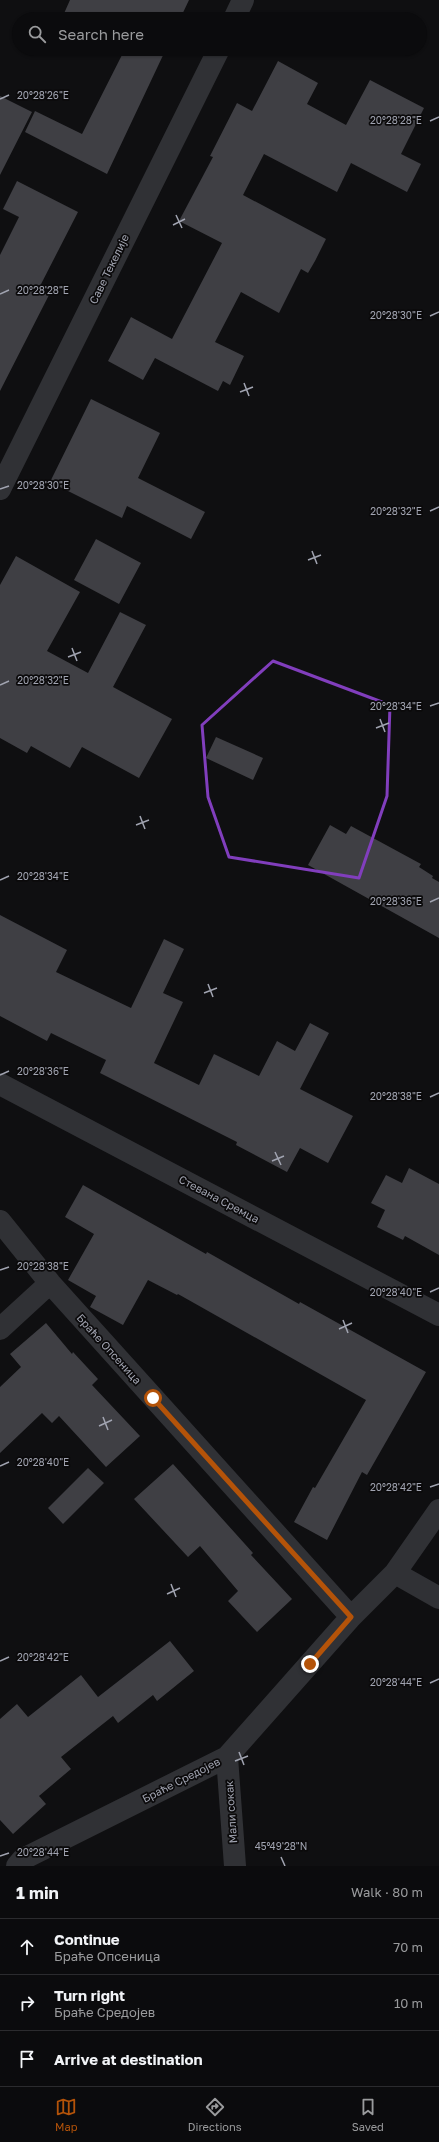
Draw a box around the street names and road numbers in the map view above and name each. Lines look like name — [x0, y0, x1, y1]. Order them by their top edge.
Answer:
street label: Саве Текелије — [86, 232, 131, 306]
street label: Стевана Сремца — [177, 1172, 262, 1225]
street label: Браће Опсеница — [74, 1311, 144, 1386]
street label: Браће Средојев — [140, 1754, 222, 1805]
street label: Мали сокак — [222, 1780, 239, 1844]

